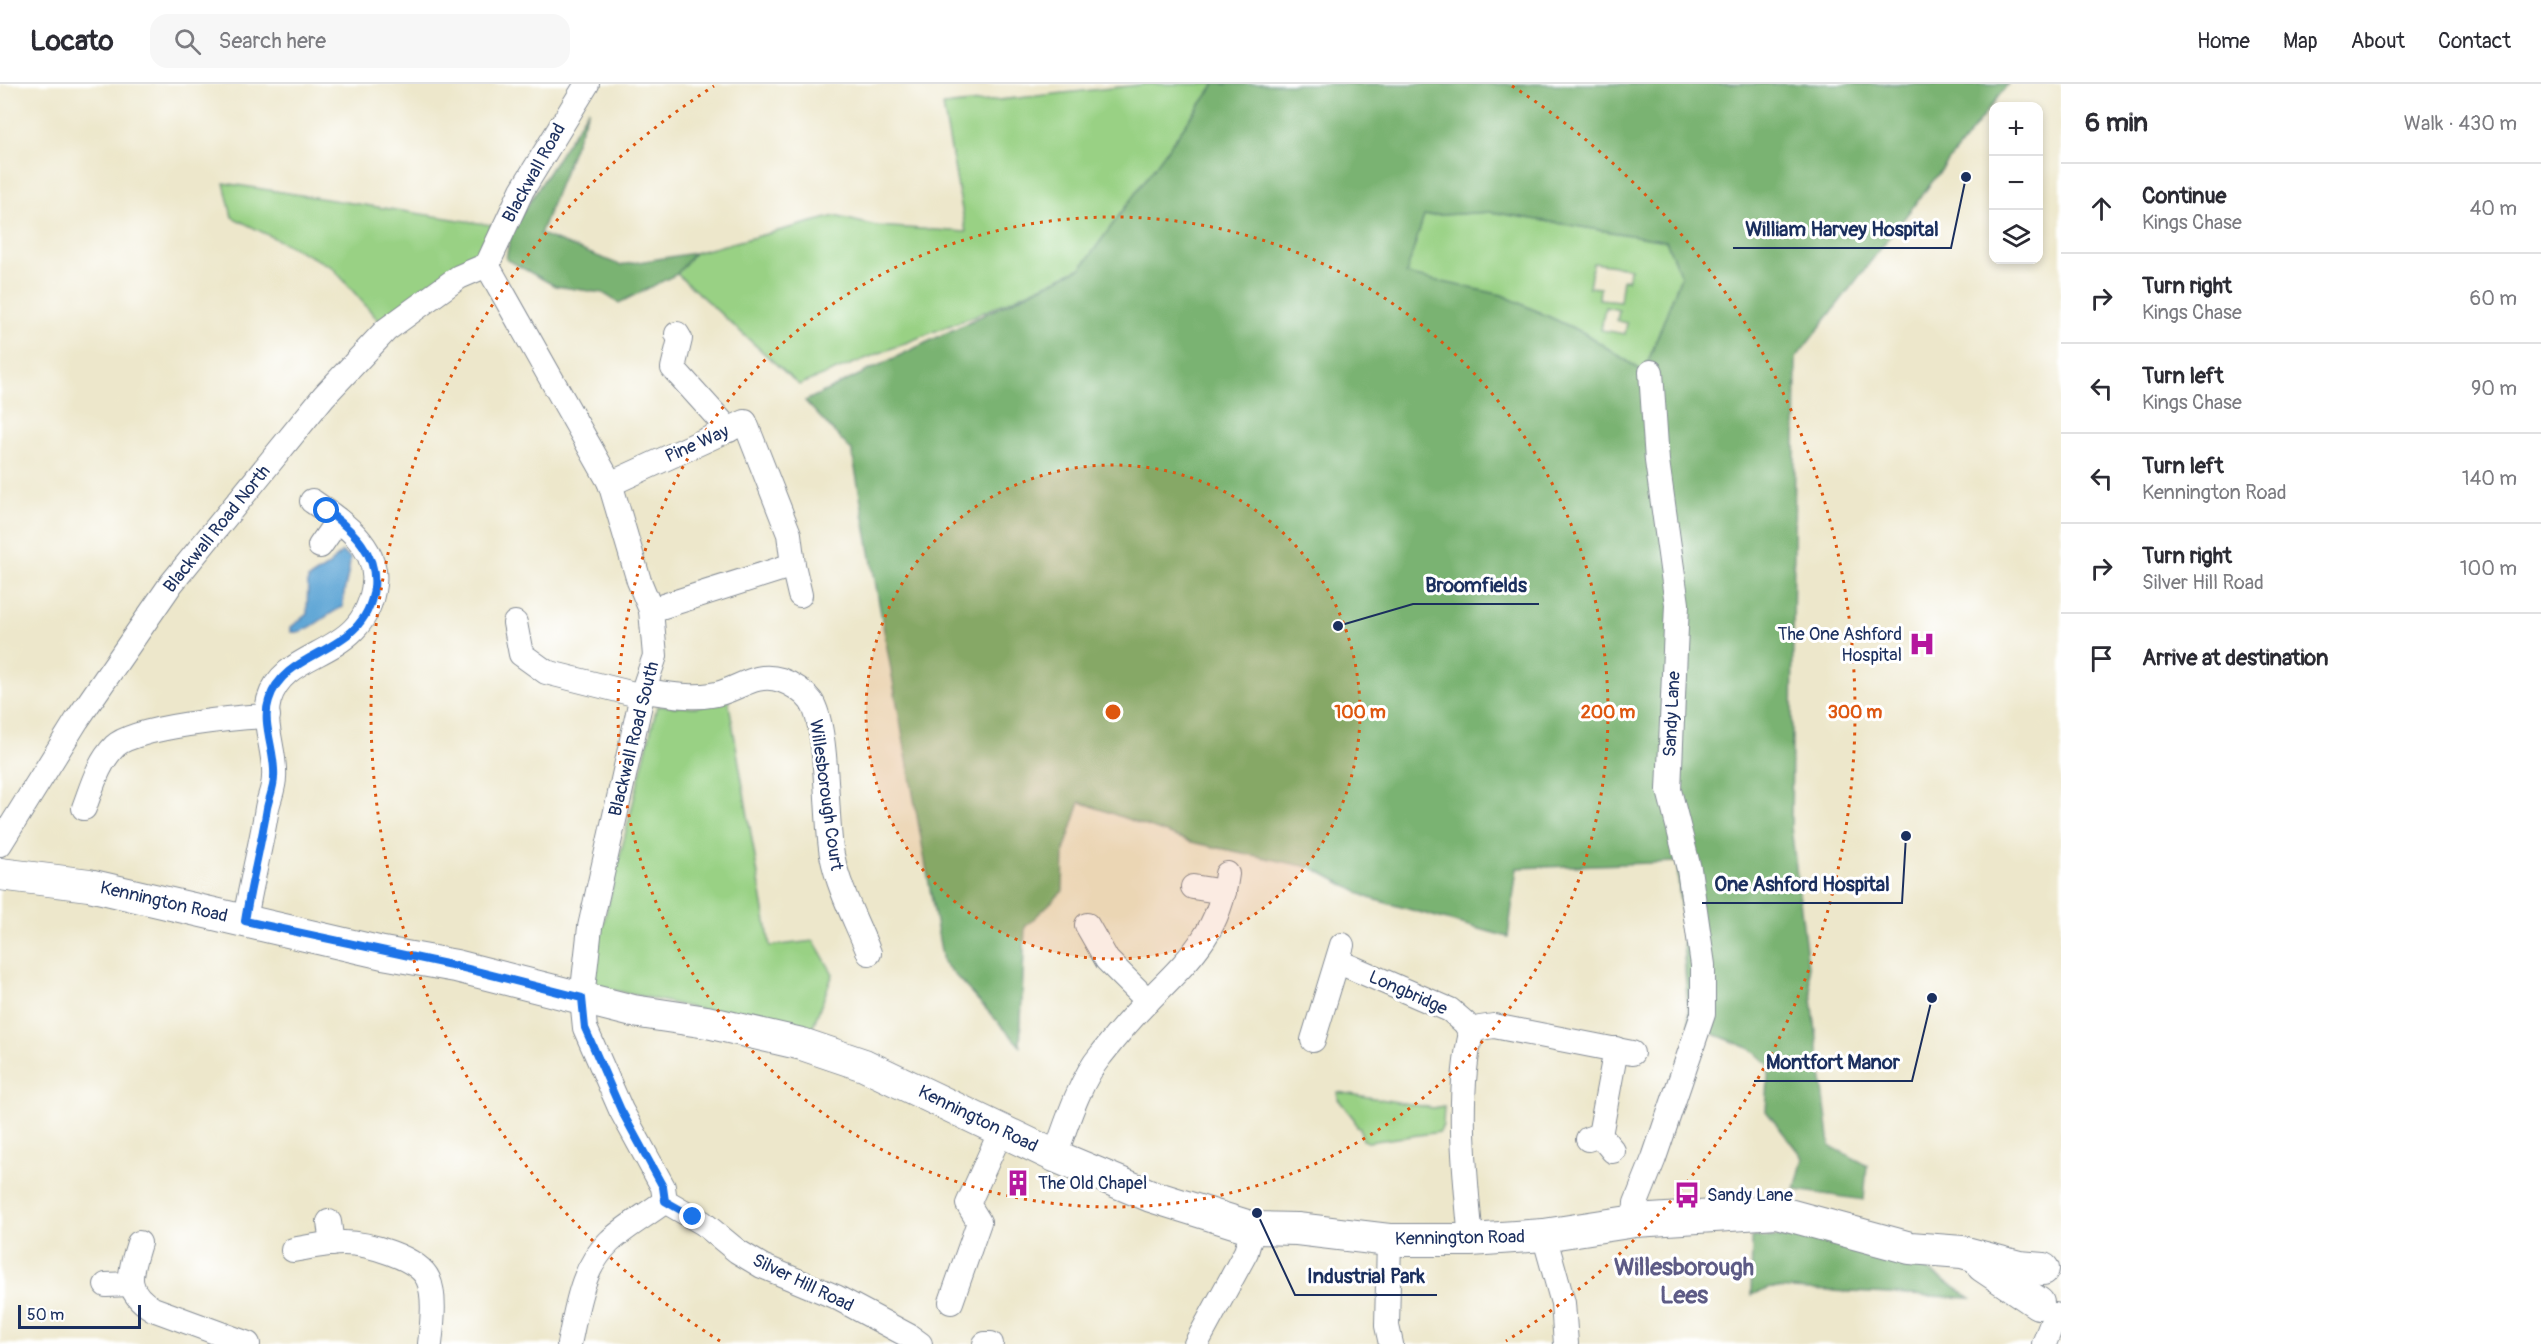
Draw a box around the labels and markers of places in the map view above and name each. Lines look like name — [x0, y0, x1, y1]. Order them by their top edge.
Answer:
callout: William Harvey Hospital — [1733, 210, 1951, 248]
callout: Broomfields — [1413, 566, 1539, 604]
place label: The One Ashford Hospital — [1777, 623, 1902, 667]
hospital icon: The One Ashford Hospital — [1907, 629, 1937, 659]
centre of rings — [1103, 702, 1123, 722]
callout: One Ashford Hospital — [1702, 865, 1902, 903]
callout: Montfort Manor — [1754, 1043, 1912, 1081]
building icon: The Old Chapel — [1003, 1168, 1033, 1198]
place label: The Old Chapel — [1038, 1172, 1147, 1195]
bus stop icon: Sandy Lane — [1672, 1180, 1702, 1210]
place label: Sandy Lane — [1707, 1184, 1793, 1207]
callout: Industrial Park — [1295, 1257, 1437, 1295]

